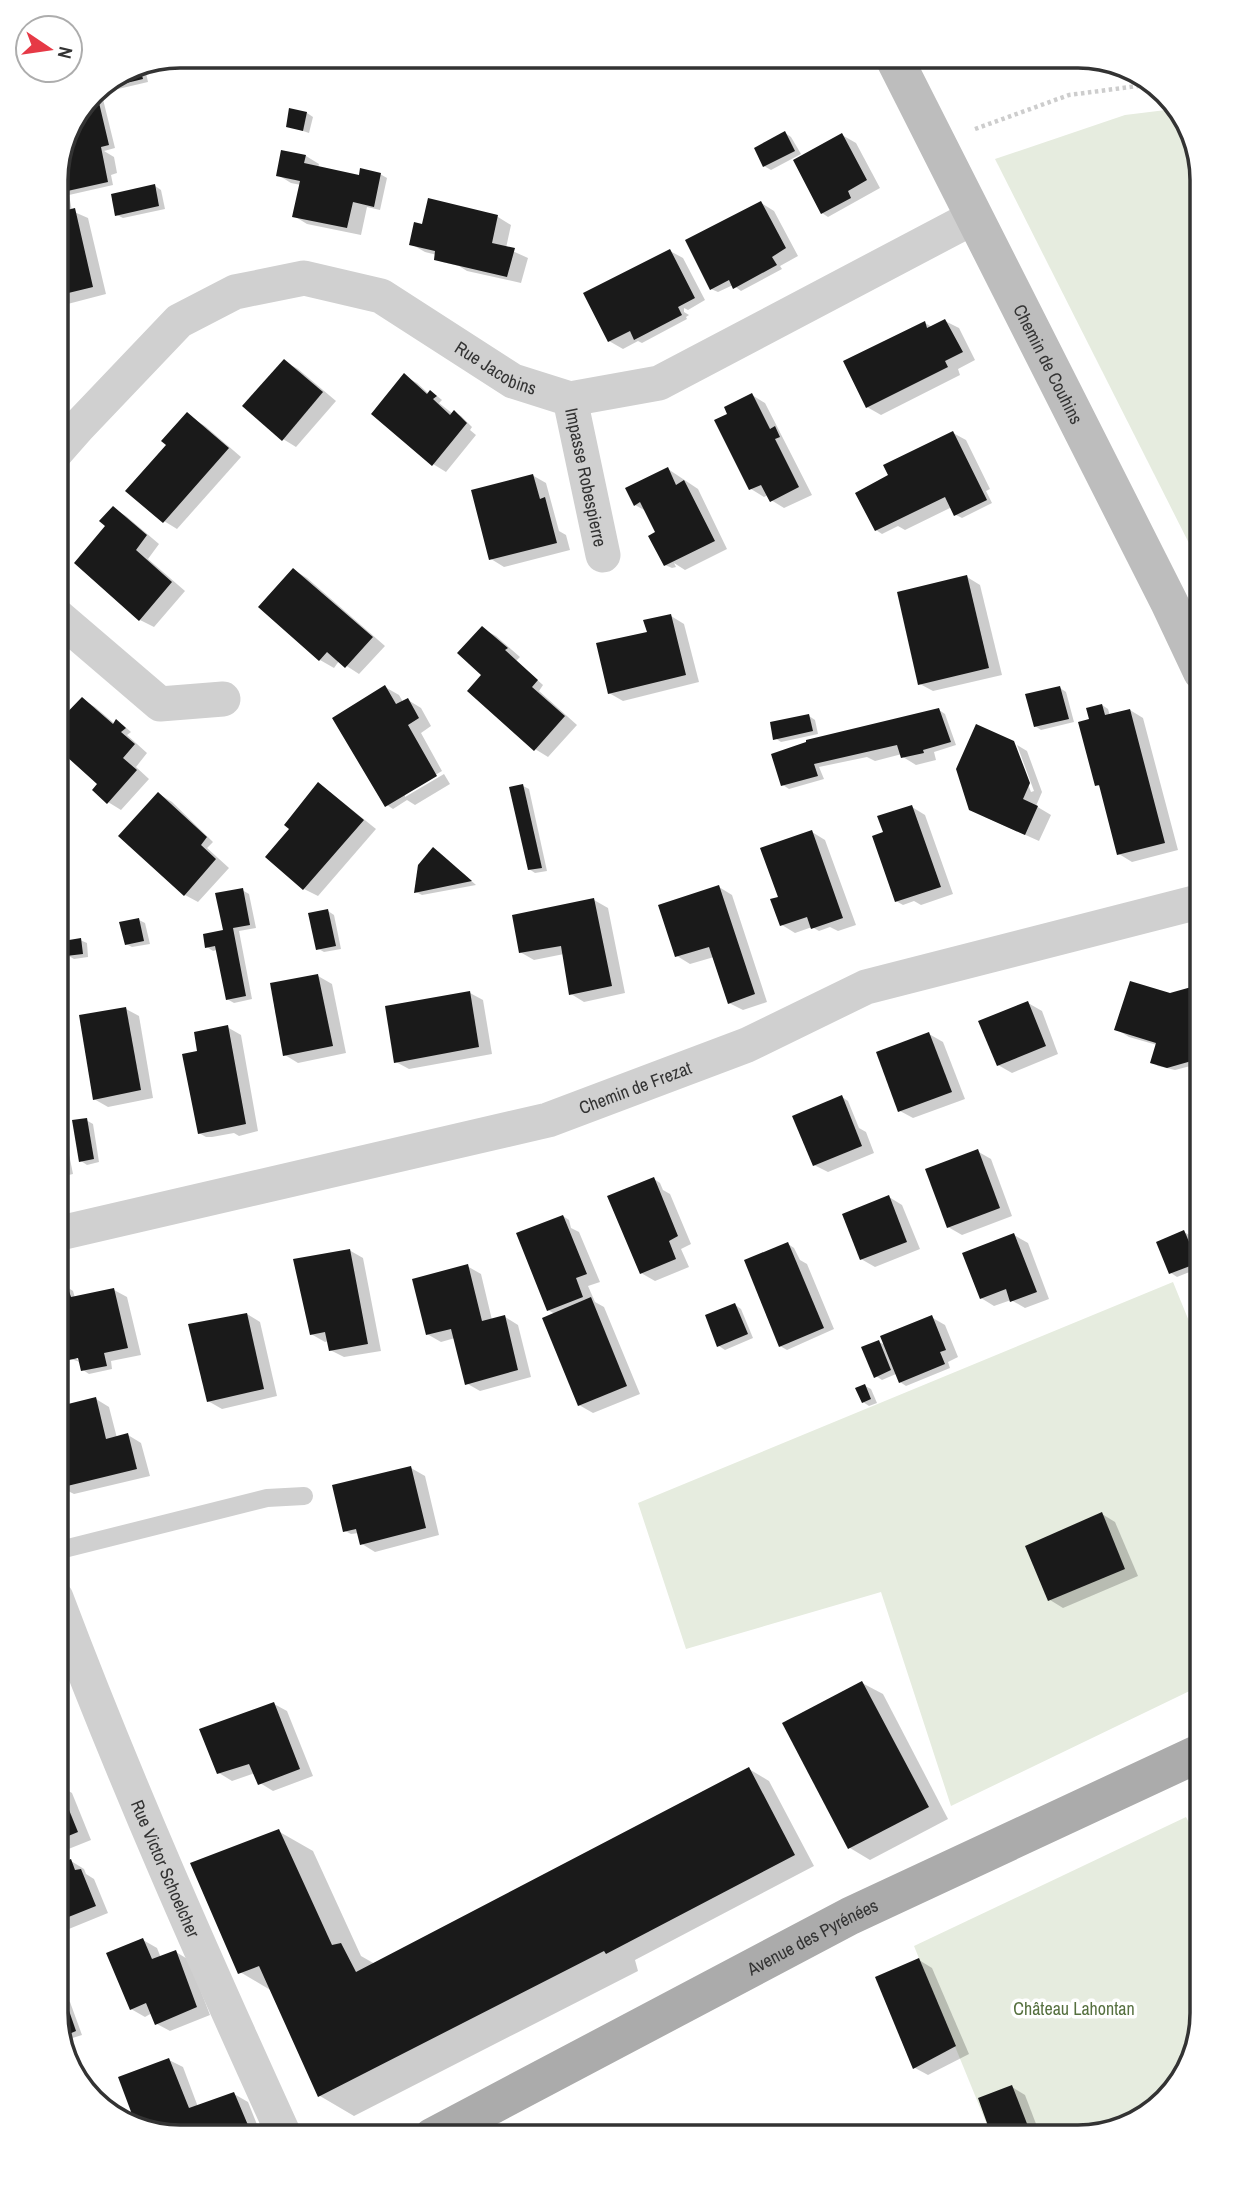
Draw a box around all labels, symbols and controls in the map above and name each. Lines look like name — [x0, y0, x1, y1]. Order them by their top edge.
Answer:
north arrow — [14, 14, 84, 84]
text: N — [52, 44, 79, 61]
street label: Chemin de Couhins — [1008, 300, 1089, 428]
street label: Rue Jacobins — [450, 335, 540, 400]
street label: Impasse Robespierre — [560, 406, 613, 549]
street label: Chemin de Frezat — [575, 1055, 695, 1120]
street label: Rue Victor Schoelcher — [125, 1796, 207, 1941]
street label: Avenue des Pyrénées — [742, 1892, 882, 1981]
park label: Château Lahontan — [1013, 1996, 1135, 2021]

